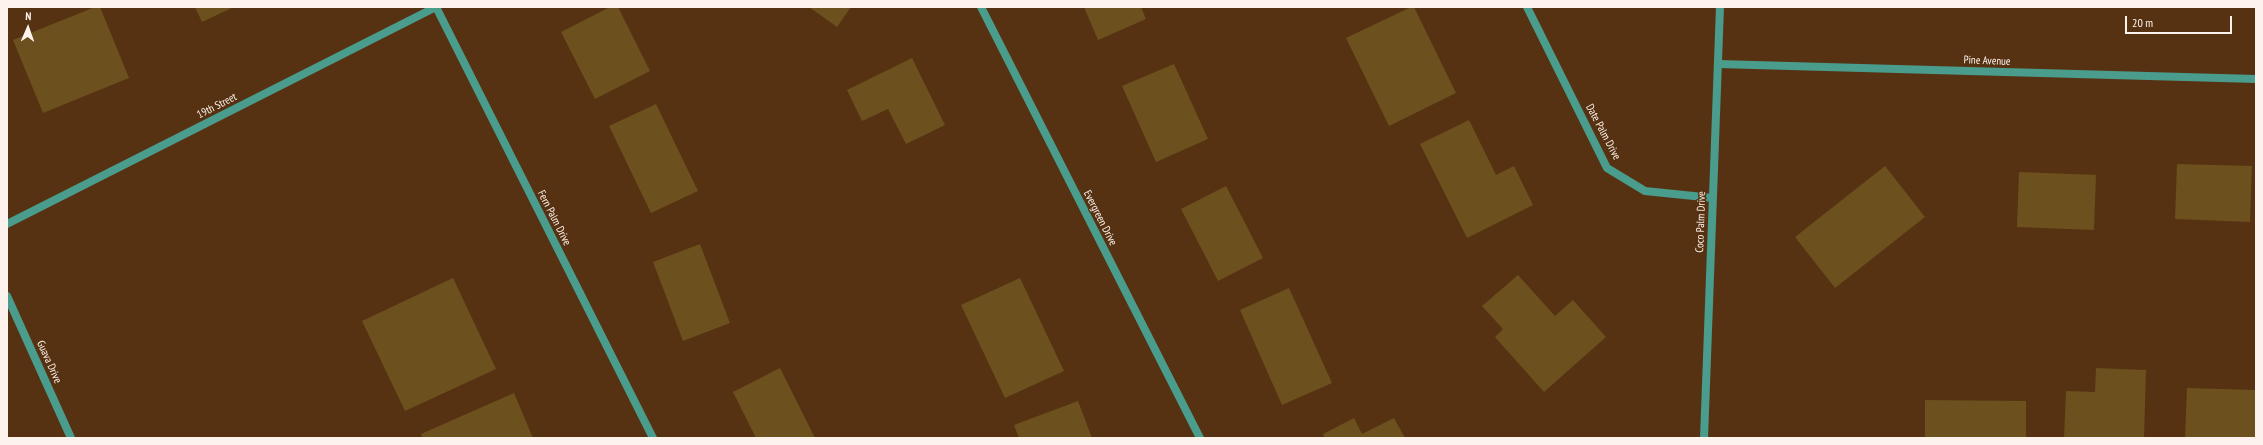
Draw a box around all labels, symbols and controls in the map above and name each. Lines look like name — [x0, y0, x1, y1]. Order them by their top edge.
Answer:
north arrow — [8, 8, 48, 48]
scale bar — [2127, 8, 2234, 34]
text: N — [25, 9, 32, 23]
text: 20 m — [2132, 15, 2153, 30]
street label: Pine Avenue — [1963, 54, 2011, 68]
street label: 19th Street — [195, 90, 239, 122]
street label: Date Palm Drive — [1583, 102, 1623, 162]
street label: Fern Palm Drive — [534, 188, 574, 248]
street label: Evergreen Drive — [1080, 188, 1120, 248]
street label: Coco Palm Drive — [1693, 191, 1709, 253]
street label: Guava Drive — [34, 338, 64, 386]

